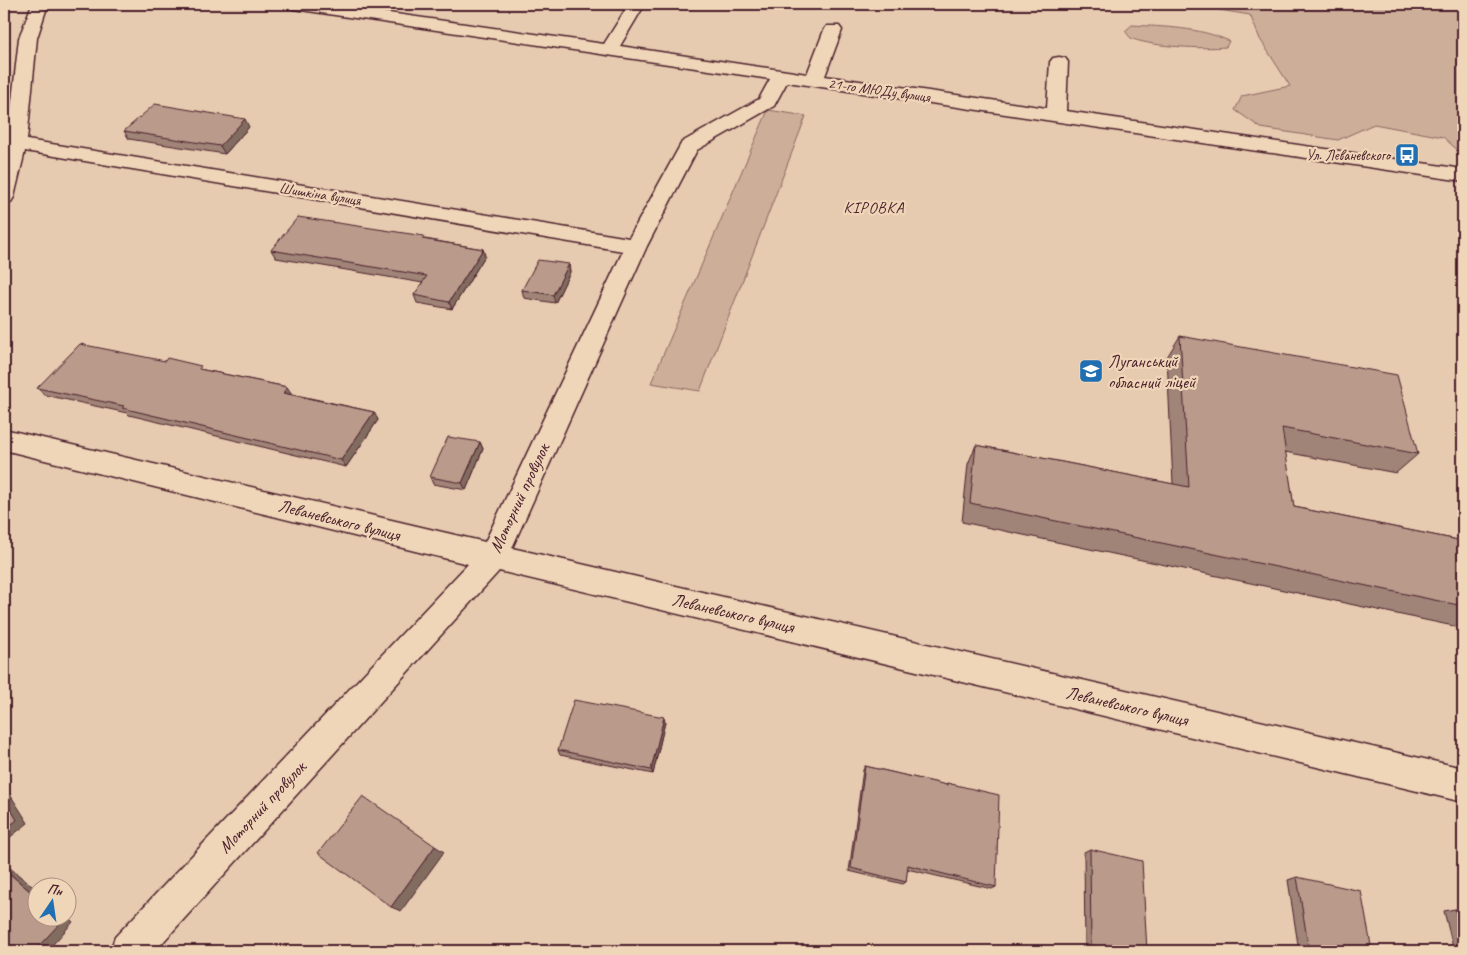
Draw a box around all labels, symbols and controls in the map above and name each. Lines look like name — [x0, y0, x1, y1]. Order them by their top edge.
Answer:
street label: 21-го МЮДу вулиця — [827, 74, 932, 107]
bus stop icon: Ул. Леваневского — [1394, 142, 1420, 168]
place label: Ул. Леваневского — [1306, 146, 1392, 165]
street label: Шишкіна вулиця — [278, 179, 363, 210]
district label: КІРОВКА — [843, 198, 905, 218]
place label: Луганський обласний ліцей — [1108, 350, 1197, 393]
school or university icon: Луганський обласний ліцей — [1078, 358, 1104, 384]
street label: Моторний провулок — [484, 438, 555, 556]
street label: Леваневського вулиця — [276, 494, 403, 546]
street label: Леваневського вулиця — [670, 588, 797, 638]
street label: Леваневського вулиця — [1064, 681, 1191, 731]
street label: Моторний провулок — [214, 755, 311, 858]
north arrow — [28, 878, 78, 928]
text: Пн — [46, 880, 65, 900]

